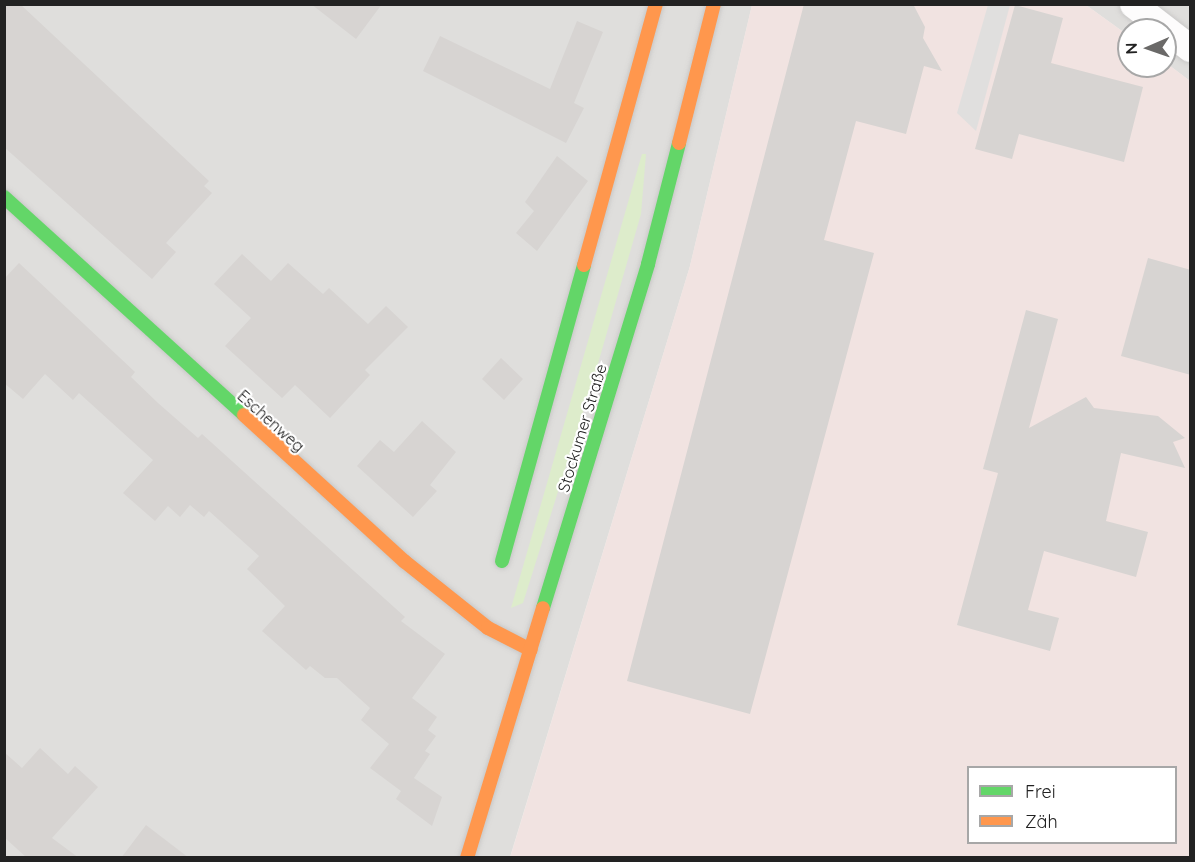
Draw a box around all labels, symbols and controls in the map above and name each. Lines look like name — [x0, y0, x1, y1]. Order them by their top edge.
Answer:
north arrow — [1117, 18, 1177, 78]
text: N — [1121, 42, 1141, 55]
street label: Stockumer Straße — [553, 362, 611, 494]
street label: Eschenweg — [234, 386, 308, 456]
legend — [967, 766, 1177, 844]
text: Frei — [1025, 780, 1056, 803]
text: Zäh — [1025, 810, 1058, 833]

